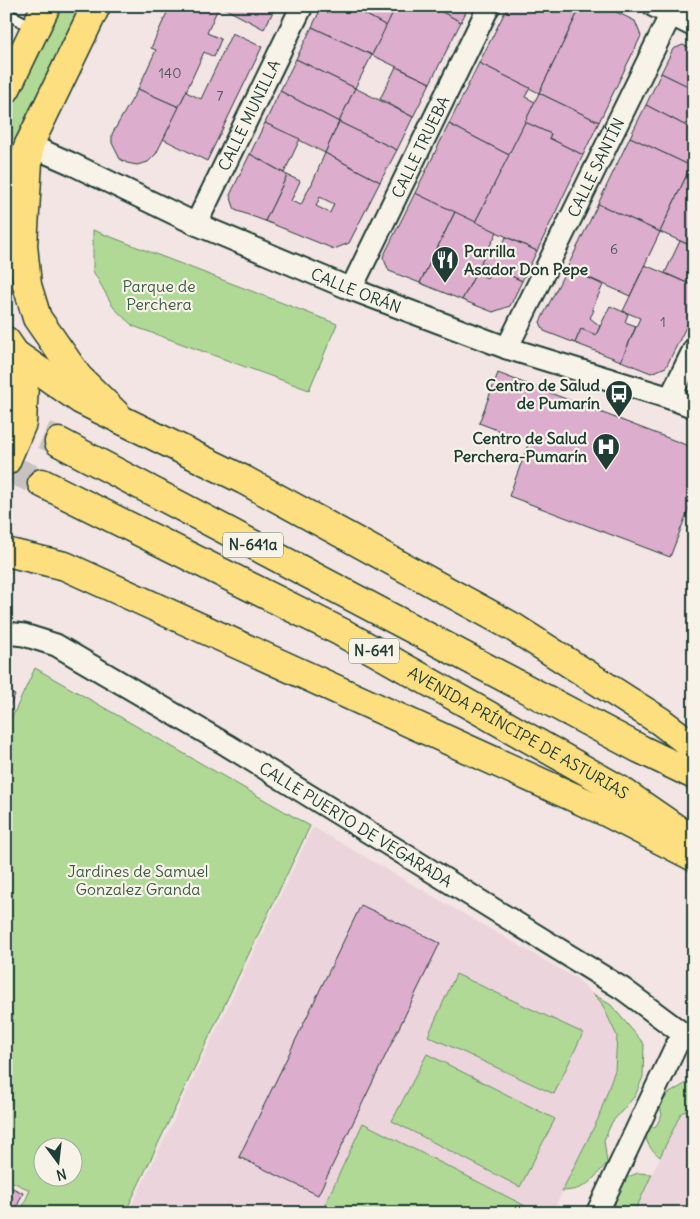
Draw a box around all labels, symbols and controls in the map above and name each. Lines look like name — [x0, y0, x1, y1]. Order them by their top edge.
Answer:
street label: CALLE MUNILLA — [213, 56, 284, 174]
house number: 140 — [159, 64, 181, 82]
house number: 7 — [217, 87, 224, 105]
street label: CALLE TRUEBA — [387, 93, 454, 201]
street label: CALLE SANTÍN — [563, 115, 628, 221]
house number: 6 — [610, 240, 618, 258]
place label: Parrilla Asador Don Pepe — [464, 241, 589, 280]
restaurant icon: Parrilla Asador Don Pepe — [430, 245, 460, 284]
street label: CALLE ORÁN — [308, 263, 404, 317]
park label: Parque de Perchera — [122, 276, 196, 314]
house number: 1 — [660, 313, 666, 331]
place label: Centro de Salud de Pumarín — [486, 375, 601, 413]
bus stop icon: Centro de Salud de Pumarín — [604, 379, 634, 418]
place label: Centro de Salud Perchera-Pumarín — [453, 428, 588, 466]
hospital icon: Centro de Salud Perchera-Pumarín — [591, 432, 621, 471]
road number: N-641a — [223, 532, 283, 558]
road number: N-641 — [349, 638, 399, 664]
street label: AVENIDA PRÍNCIPE DE ASTURIAS — [405, 662, 633, 803]
street label: CALLE PUERTO DE VEGARADA — [256, 757, 456, 891]
park label: Jardines de Samuel Gonzalez Granda — [68, 861, 208, 899]
north arrow — [32, 1136, 82, 1186]
text: N — [54, 1165, 68, 1185]

